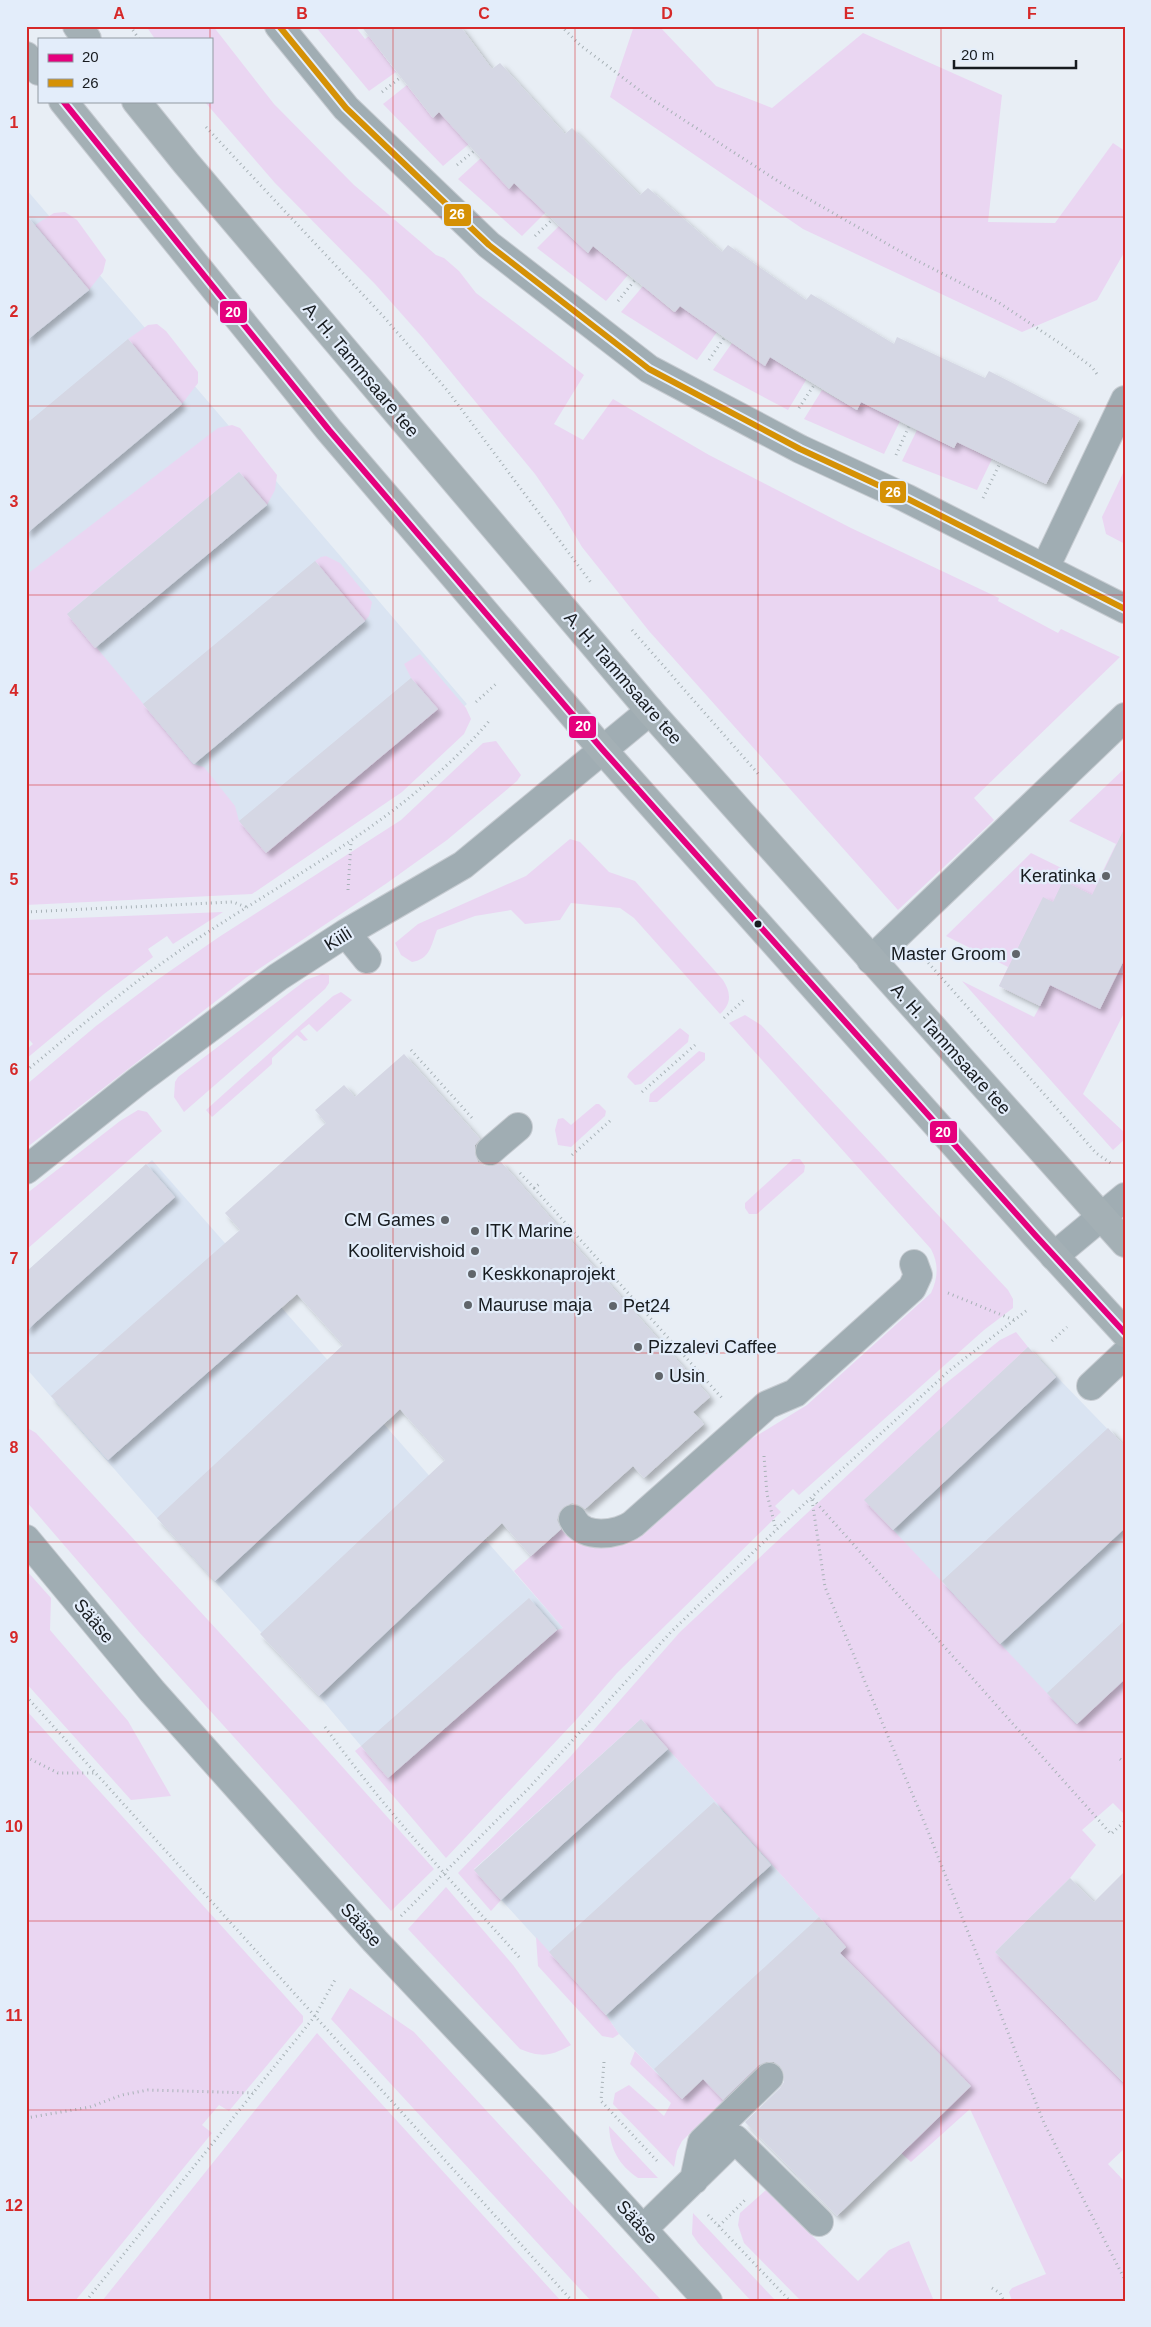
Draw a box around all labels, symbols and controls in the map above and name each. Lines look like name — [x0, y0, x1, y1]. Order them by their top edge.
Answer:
text: A — [113, 5, 125, 22]
text: B — [296, 5, 308, 22]
text: C — [478, 5, 490, 22]
text: D — [661, 5, 673, 22]
text: E — [844, 5, 855, 22]
text: F — [1027, 5, 1037, 22]
legend — [38, 38, 212, 102]
scale bar — [954, 38, 1076, 70]
text: 20 m — [961, 46, 994, 63]
text: 20 — [82, 48, 99, 65]
text: 26 — [82, 74, 99, 91]
text: 1 — [10, 114, 19, 131]
line badge: 26 — [443, 203, 472, 227]
text: 26 — [449, 206, 465, 222]
street label: A. H. Tammsaare tee — [299, 299, 423, 441]
line badge: 20 — [219, 300, 248, 324]
text: 2 — [10, 303, 19, 320]
text: 20 — [225, 304, 241, 320]
line badge: 26 — [879, 480, 907, 504]
text: 26 — [885, 484, 901, 500]
text: 3 — [10, 493, 19, 510]
street label: A. H. Tammsaare tee — [560, 608, 686, 748]
text: 4 — [10, 682, 19, 699]
line badge: 20 — [568, 715, 597, 739]
text: 20 — [575, 718, 591, 734]
place label: Keratinka — [1020, 866, 1097, 886]
marker: Keratinka — [1100, 870, 1112, 882]
text: 5 — [10, 871, 19, 888]
unlabelled marker — [753, 919, 763, 929]
street label: Kiili — [321, 923, 355, 955]
place label: Master Groom — [891, 944, 1006, 964]
marker: Master Groom — [1010, 948, 1022, 960]
street label: A. H. Tammsaare tee — [887, 980, 1015, 1118]
text: 6 — [10, 1061, 19, 1078]
line badge: 20 — [929, 1120, 958, 1144]
text: 20 — [935, 1124, 951, 1140]
place label: CM Games — [344, 1210, 435, 1230]
marker: CM Games — [439, 1214, 451, 1226]
place label: ITK Marine — [485, 1221, 573, 1241]
marker: ITK Marine — [469, 1225, 481, 1237]
place label: Koolitervishoid — [348, 1241, 465, 1261]
marker: Koolitervishoid — [469, 1245, 481, 1257]
text: 7 — [10, 1250, 19, 1267]
place label: Keskkonaprojekt — [482, 1264, 615, 1284]
marker: Keskkonaprojekt — [466, 1268, 478, 1280]
place label: Mauruse maja — [478, 1295, 593, 1315]
place label: Pet24 — [623, 1296, 670, 1316]
marker: Mauruse maja — [462, 1299, 474, 1311]
marker: Pet24 — [607, 1300, 619, 1312]
place label: Pizzalevi Caffee — [648, 1337, 777, 1357]
marker: Pizzalevi Caffee — [632, 1341, 644, 1353]
place label: Usin — [669, 1366, 705, 1386]
marker: Usin — [653, 1370, 665, 1382]
text: 8 — [10, 1439, 19, 1456]
street label: Sääse — [70, 1595, 118, 1647]
text: 9 — [10, 1629, 19, 1646]
text: 10 — [5, 1818, 23, 1835]
street label: Sääse — [336, 1899, 386, 1951]
text: 11 — [6, 2007, 23, 2024]
street label: Sääse — [612, 2196, 662, 2248]
text: 12 — [5, 2197, 23, 2214]

